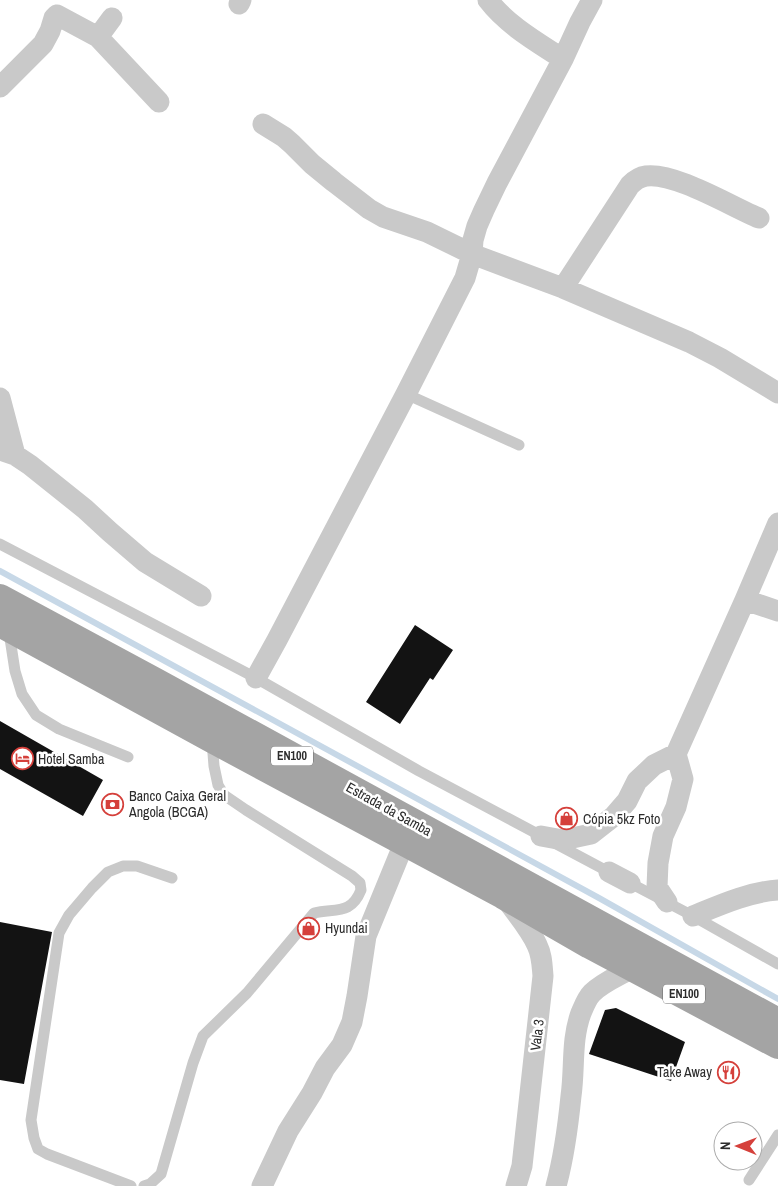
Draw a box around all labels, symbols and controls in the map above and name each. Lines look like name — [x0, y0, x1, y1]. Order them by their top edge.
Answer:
road number: EN100 — [271, 746, 313, 766]
hotel icon: Hotel Samba — [10, 747, 34, 771]
place label: Hotel Samba — [38, 750, 105, 768]
street label: Estrada da Samba — [343, 778, 435, 840]
place label: Banco Caixa Geral Angola (BCGA) — [128, 787, 226, 821]
bank icon: Banco Caixa Geral Angola (BCGA) — [101, 792, 125, 816]
shop icon: Cópia 5kz Foto — [555, 807, 579, 831]
place label: Cópia 5kz Foto — [583, 810, 660, 828]
shop icon: Hyundai — [297, 916, 321, 940]
place label: Hyundai — [325, 919, 368, 937]
road number: EN100 — [663, 984, 705, 1004]
street label: Vala 3 — [526, 1018, 548, 1052]
restaurant icon: Take Away — [716, 1060, 740, 1084]
place label: Take Away — [657, 1063, 712, 1081]
north arrow — [713, 1121, 763, 1171]
text: N — [716, 1141, 734, 1150]

